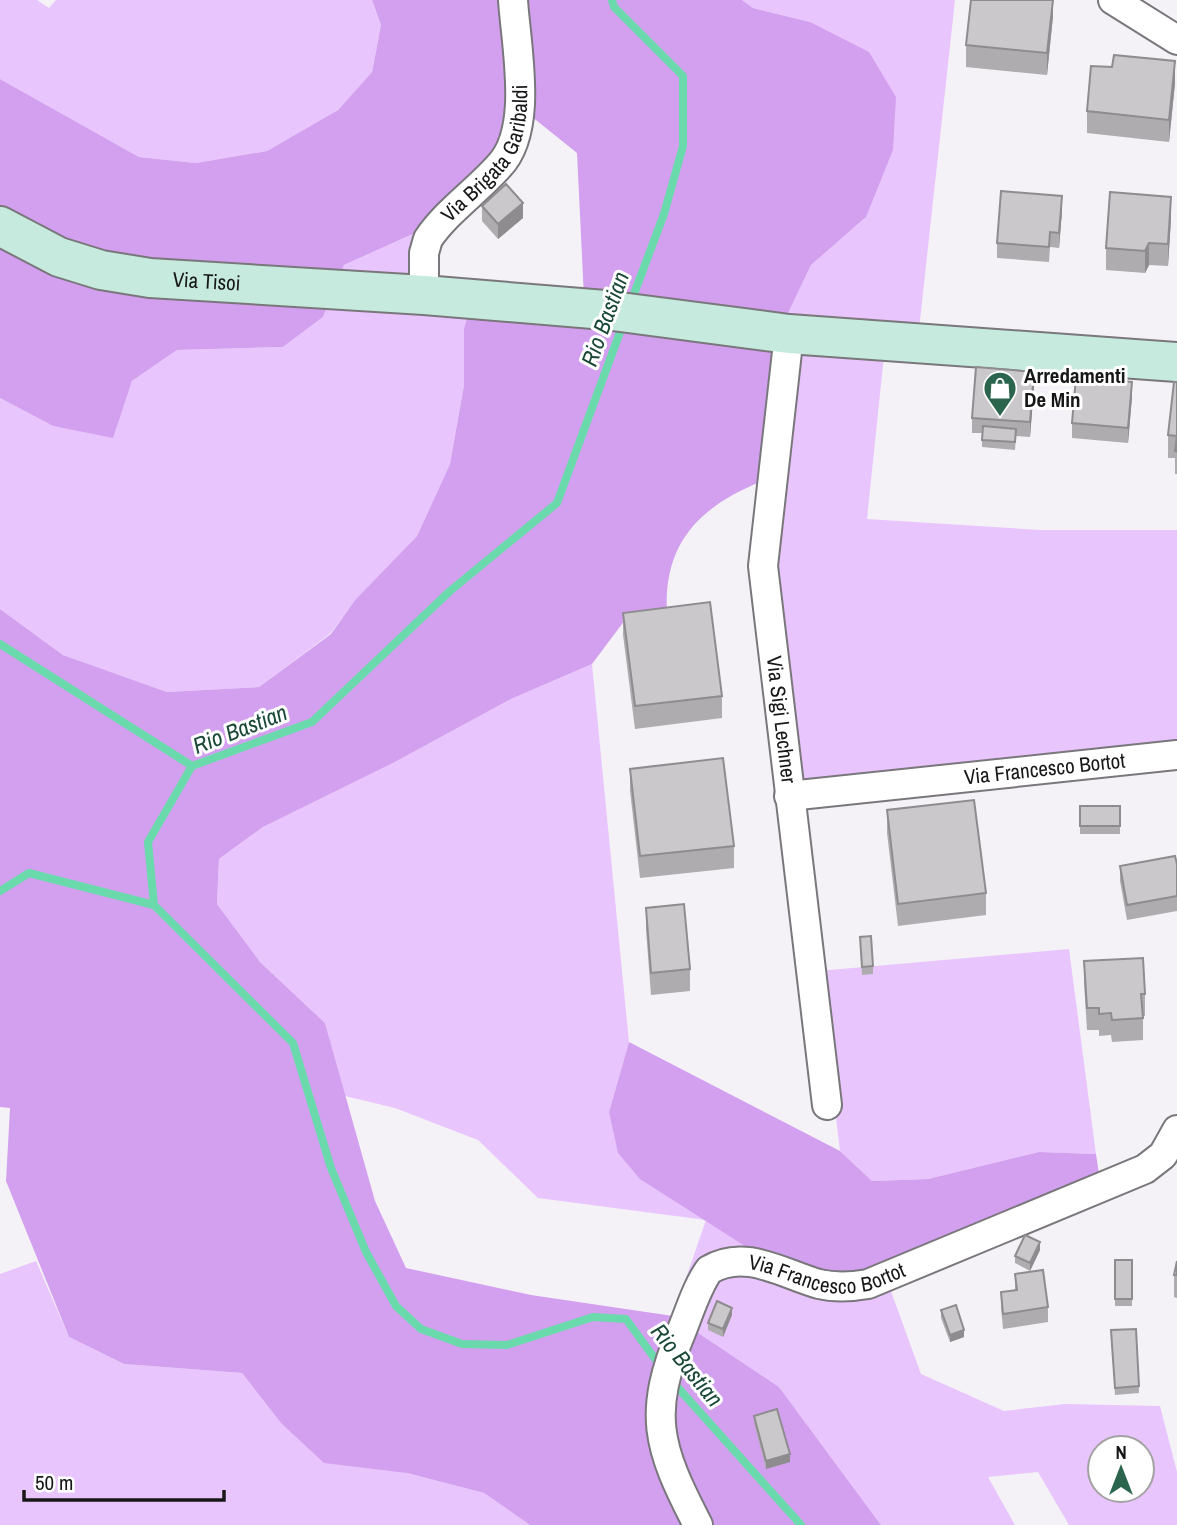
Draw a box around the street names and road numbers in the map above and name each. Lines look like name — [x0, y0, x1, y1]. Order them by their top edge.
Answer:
street label: Via Brigata Garibaldi — [434, 84, 534, 228]
street label: Via Tisoi — [172, 264, 242, 298]
street label: Via Sigi Lechner — [760, 654, 804, 785]
street label: Via Francesco Bortot — [963, 746, 1127, 791]
street label: Via Francesco Bortot — [747, 1247, 909, 1301]

